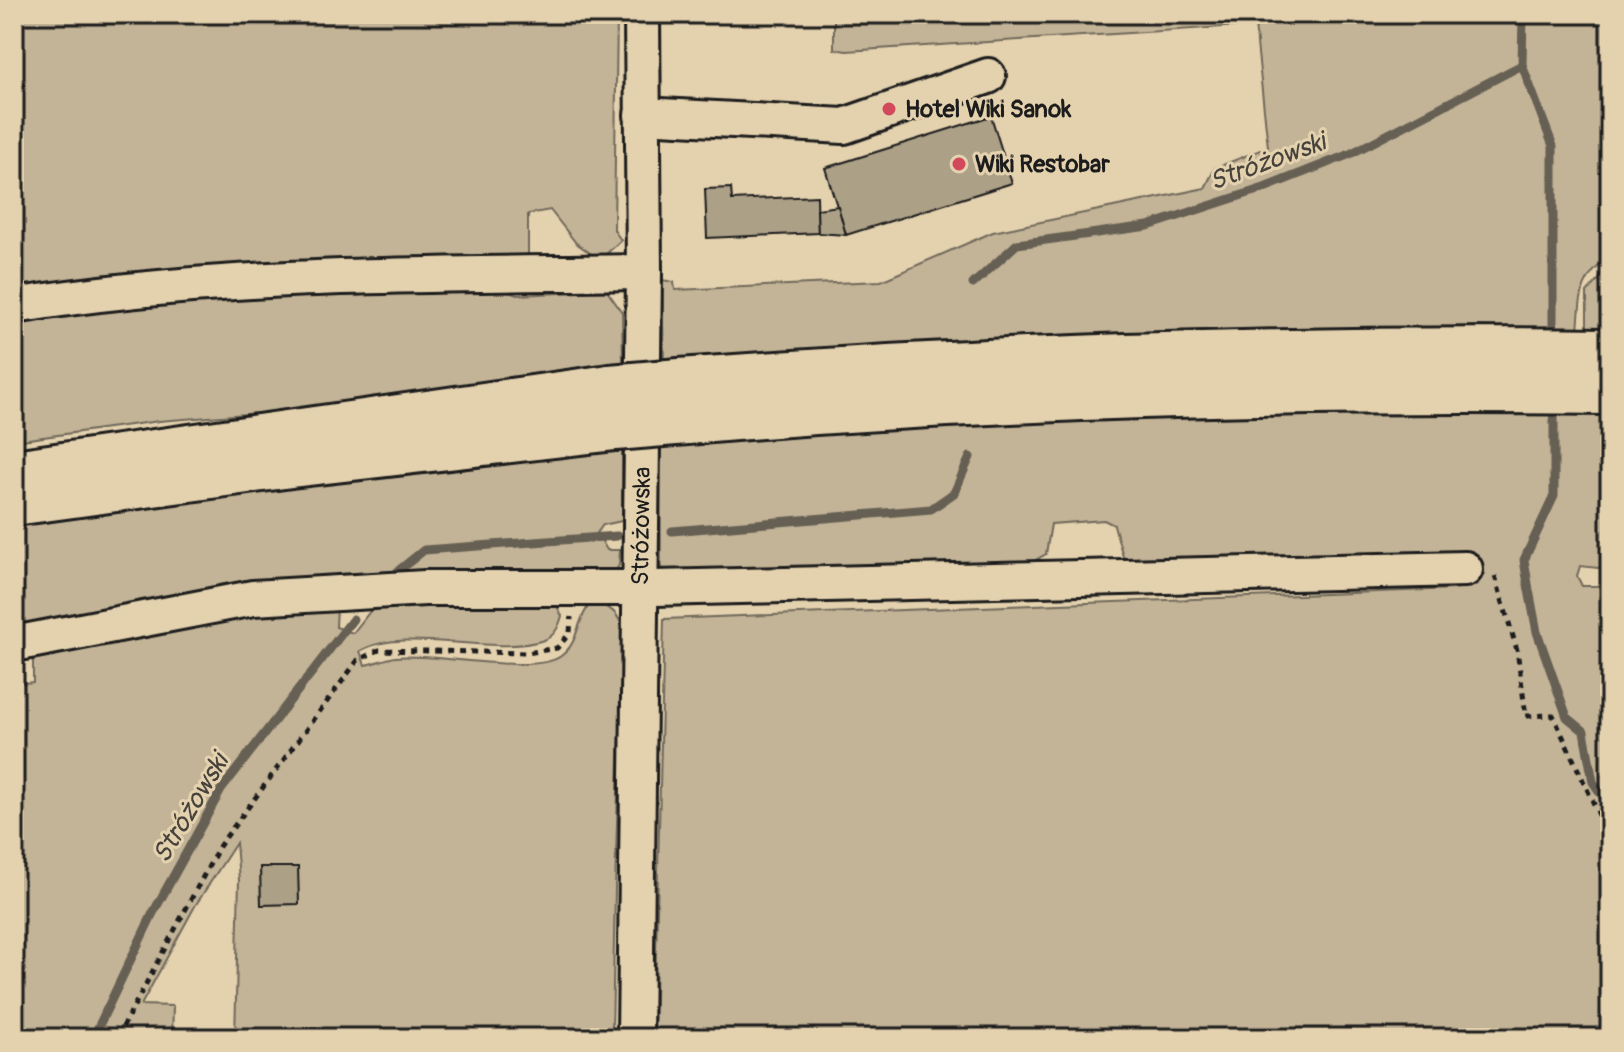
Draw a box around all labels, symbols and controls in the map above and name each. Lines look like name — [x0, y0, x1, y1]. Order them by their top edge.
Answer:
place label: Hotel Wiki Sanok — [905, 95, 1072, 124]
marker: Hotel Wiki Sanok — [880, 100, 898, 118]
water label: Stróżowski — [1205, 125, 1334, 198]
place label: Wiki Restobar — [975, 150, 1110, 179]
marker: Wiki Restobar — [950, 155, 968, 173]
street label: Stróżowska — [626, 466, 657, 586]
water label: Stróżowski — [146, 745, 238, 869]

